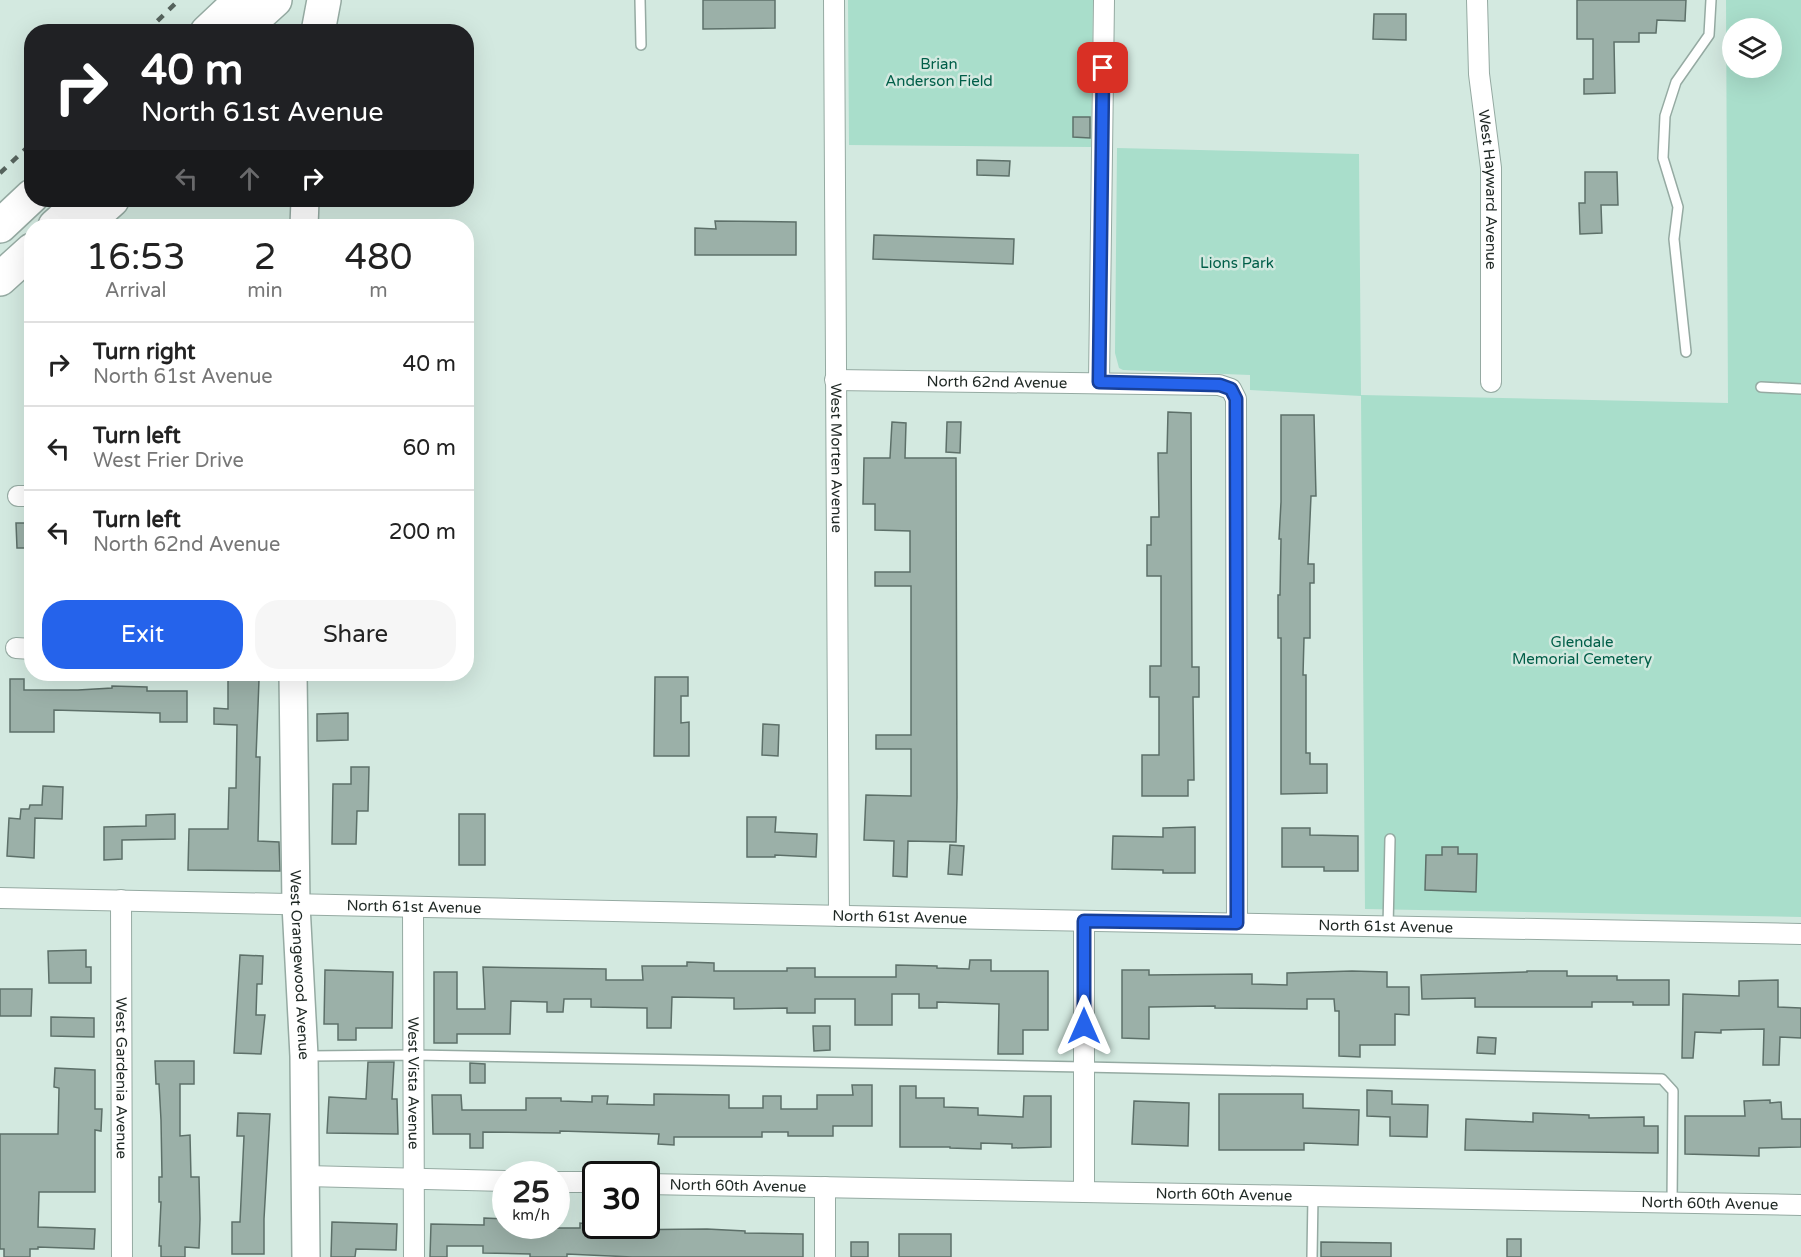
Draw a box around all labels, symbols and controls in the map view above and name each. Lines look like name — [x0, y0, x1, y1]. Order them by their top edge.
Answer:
map controls — [1722, 18, 1782, 78]
button: layers — [1722, 18, 1782, 78]
pin — [1077, 42, 1128, 93]
text: 40 m — [141, 45, 243, 96]
icon: right — [42, 48, 120, 126]
icon: arrive — [1086, 51, 1119, 84]
park label: Brian Anderson Field — [885, 55, 993, 90]
text: North 61st Avenue — [141, 96, 384, 129]
street label: West Hayward Avenue — [1475, 108, 1500, 269]
icon: left — [170, 162, 203, 195]
icon: ahead — [233, 162, 266, 195]
icon: right — [296, 162, 329, 195]
text: 16:53 — [86, 236, 186, 279]
text: 2 — [254, 236, 276, 279]
text: 480 — [344, 236, 412, 279]
park label: Lions Park — [1200, 254, 1274, 272]
text: Arrival — [105, 279, 167, 303]
text: min — [247, 279, 283, 303]
text: m — [369, 279, 388, 303]
text: Turn right — [93, 339, 195, 365]
icon: right — [42, 348, 75, 381]
text: 40 m — [402, 351, 456, 377]
text: North 61st Avenue — [93, 365, 273, 389]
street label: North 62nd Avenue — [927, 372, 1067, 392]
street label: West Morten Avenue — [827, 383, 846, 533]
text: Turn left — [93, 423, 181, 449]
icon: left — [42, 432, 75, 465]
text: 60 m — [402, 435, 456, 461]
text: West Frier Drive — [93, 449, 244, 473]
text: Turn left — [93, 507, 181, 533]
icon: left — [42, 516, 75, 549]
text: 200 m — [389, 519, 456, 545]
text: North 62nd Avenue — [93, 533, 280, 557]
button: Exit — [42, 600, 243, 669]
button: Share — [255, 600, 456, 669]
park label: Glendale Memorial Cemetery — [1512, 633, 1652, 668]
street label: West Orangewood Avenue — [287, 870, 313, 1060]
street label: North 61st Avenue — [346, 896, 482, 917]
street label: North 61st Avenue — [832, 907, 967, 927]
street label: North 61st Avenue — [1318, 916, 1453, 937]
position arrow — [1052, 994, 1116, 1058]
street label: West Gardenia Avenue — [112, 997, 131, 1159]
street label: West Vista Avenue — [404, 1017, 423, 1149]
speed limit sign: 30 — [582, 1161, 660, 1239]
text: 25 — [512, 1174, 550, 1211]
street label: North 60th Avenue — [669, 1175, 807, 1196]
street label: North 60th Avenue — [1155, 1184, 1292, 1205]
street label: North 60th Avenue — [1641, 1193, 1778, 1214]
text: km/h — [512, 1206, 550, 1224]

